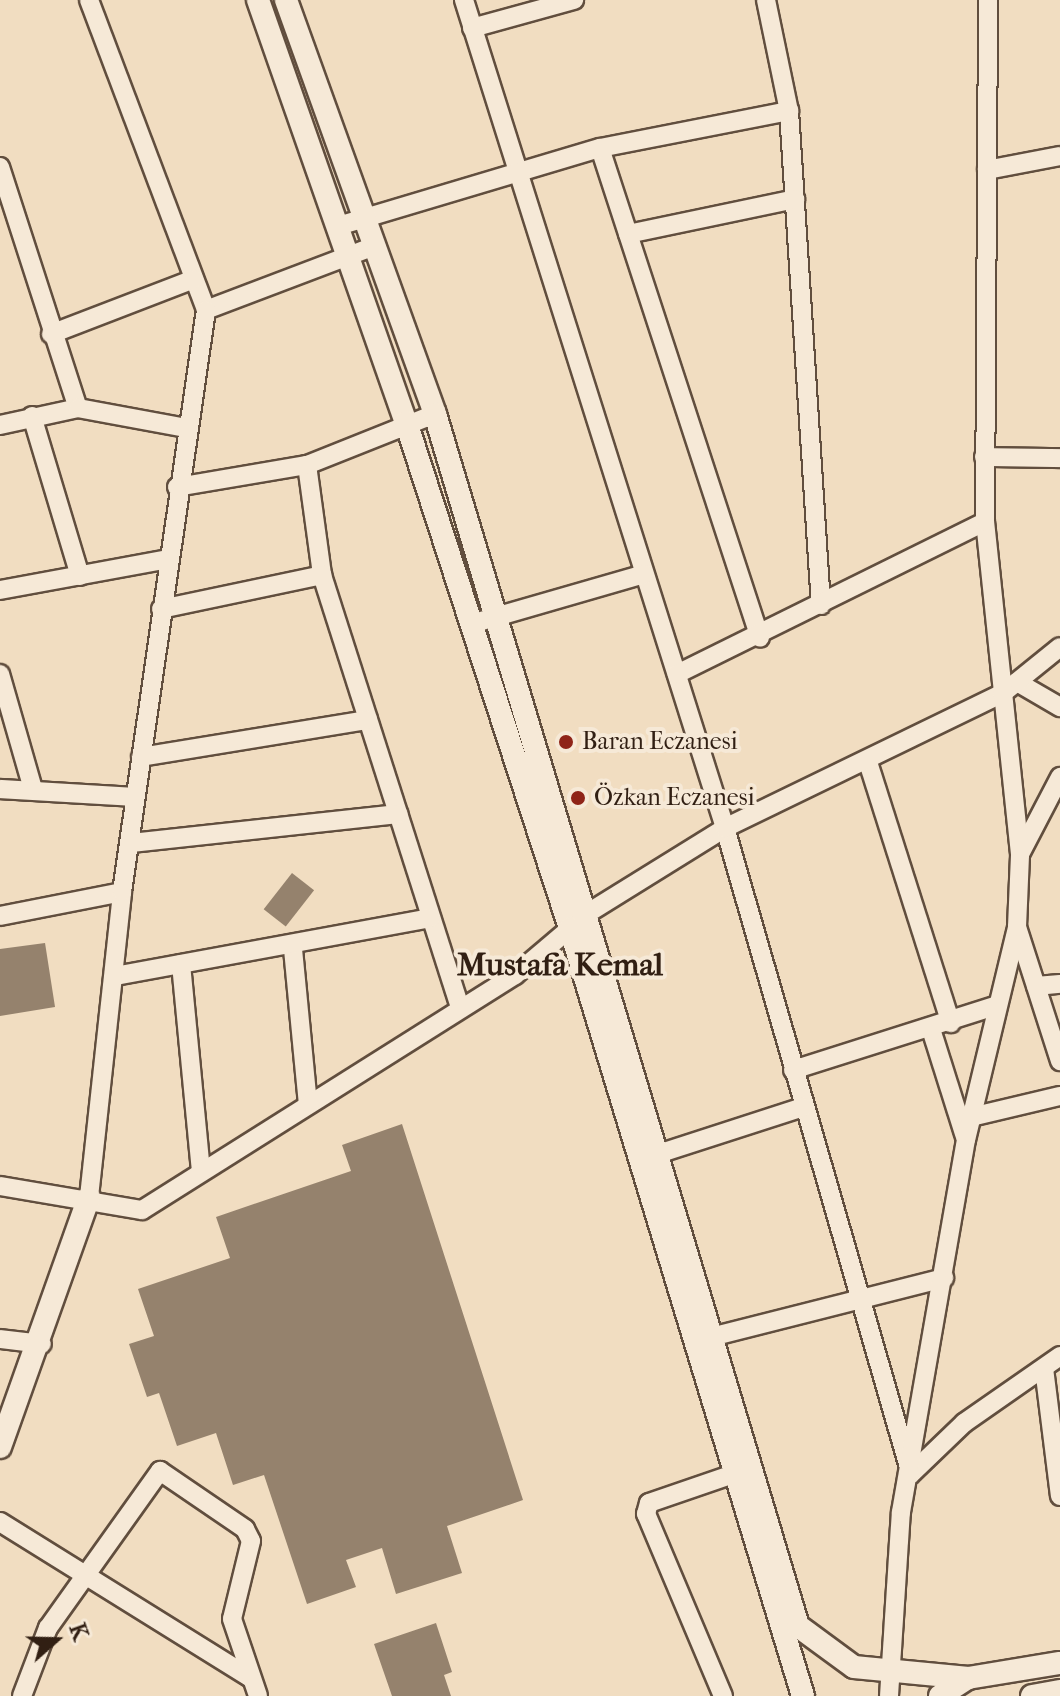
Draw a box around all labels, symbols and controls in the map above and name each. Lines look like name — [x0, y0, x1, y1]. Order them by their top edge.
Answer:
place label: Baran Eczanesi — [582, 728, 738, 756]
marker: Baran Eczanesi — [557, 733, 575, 751]
place label: Özkan Eczanesi — [594, 784, 755, 812]
marker: Özkan Eczanesi — [569, 789, 587, 807]
district label: Mustafa Kemal — [457, 946, 663, 984]
north arrow — [16, 1600, 96, 1680]
text: K — [64, 1620, 94, 1644]

